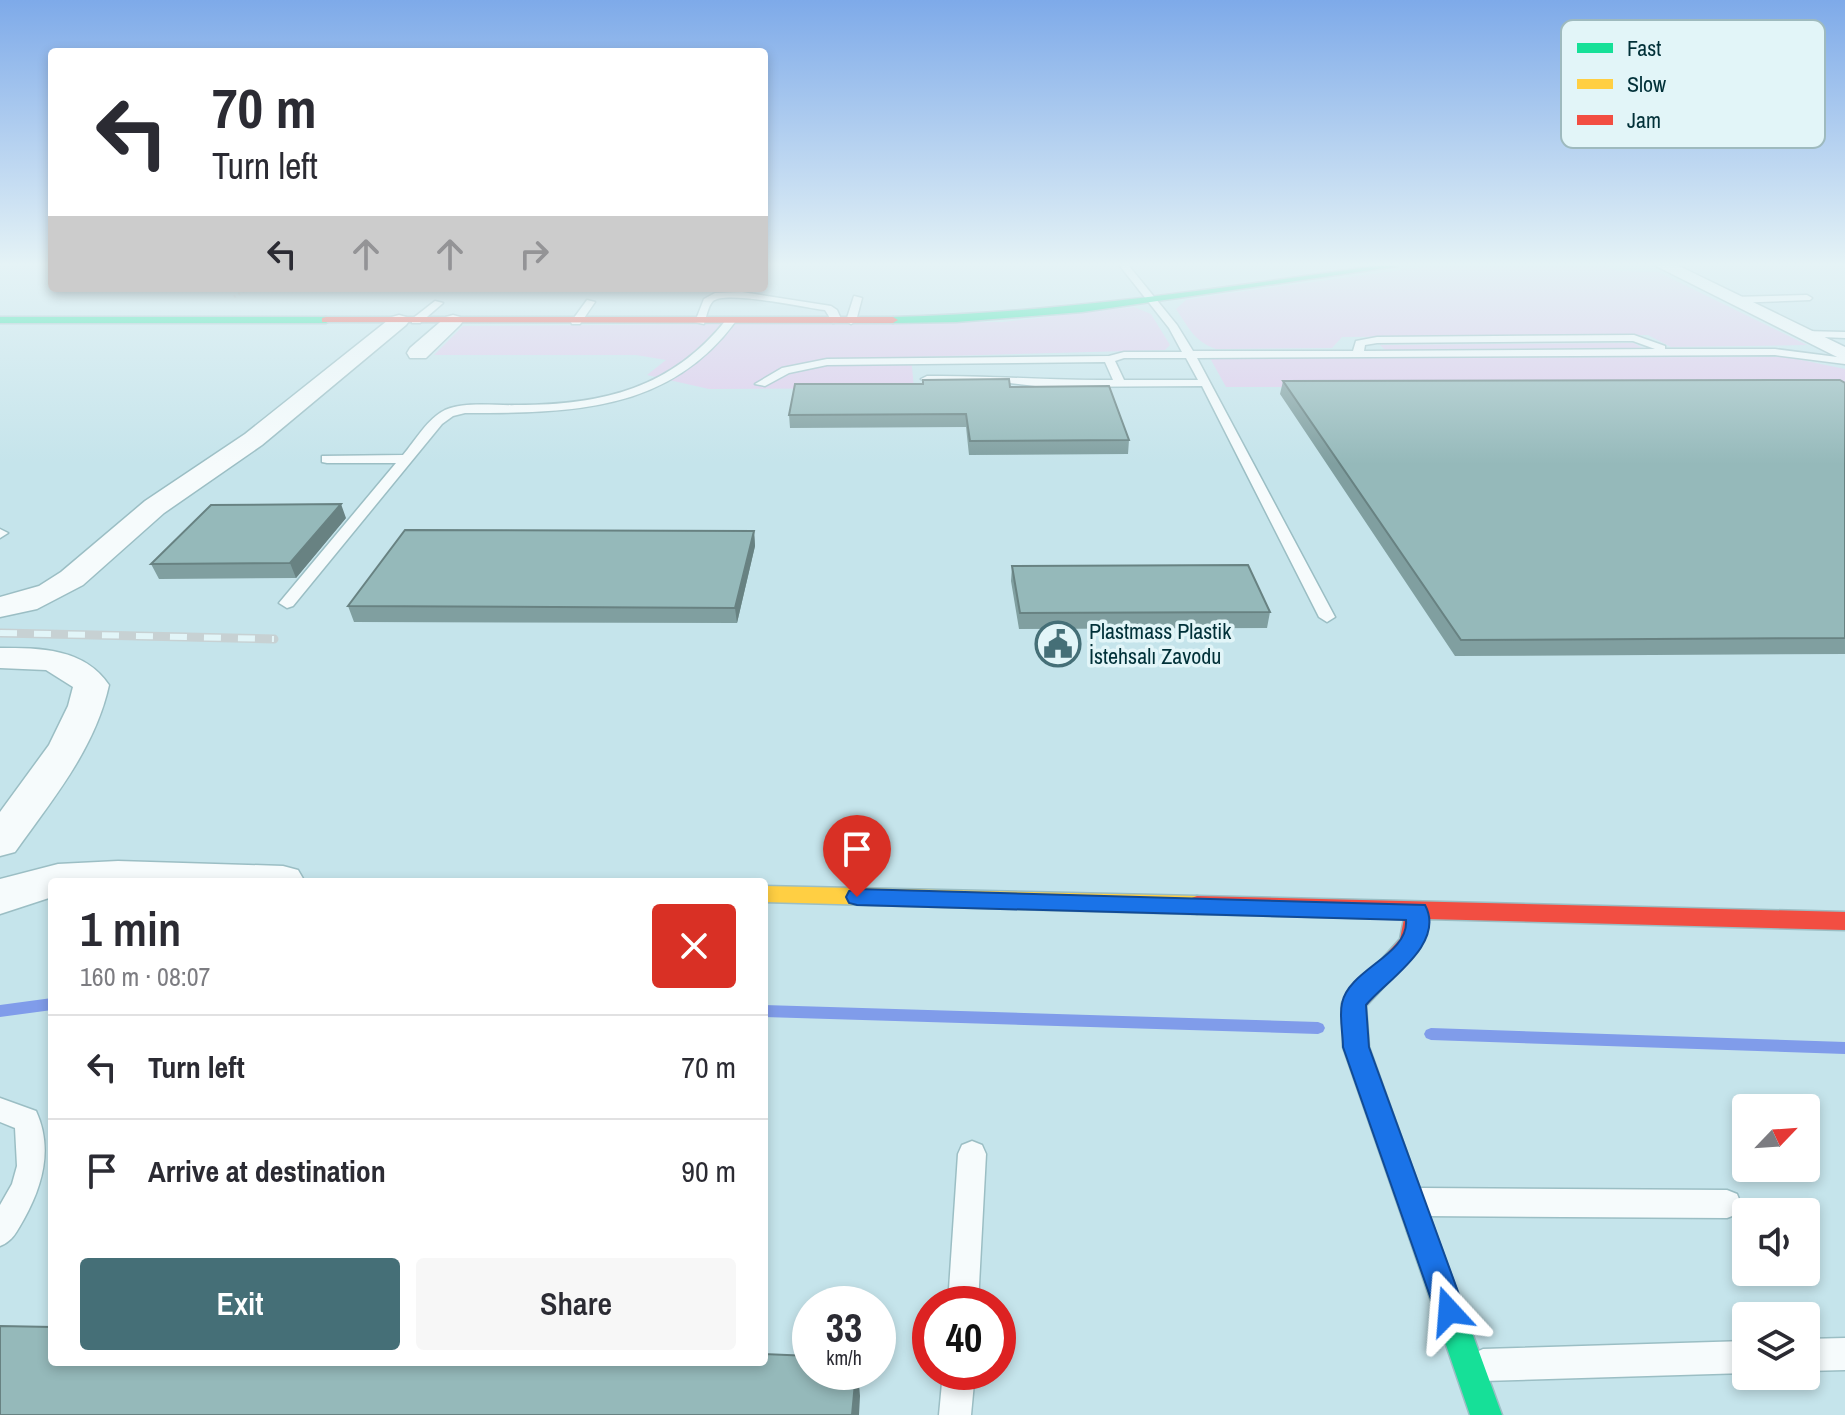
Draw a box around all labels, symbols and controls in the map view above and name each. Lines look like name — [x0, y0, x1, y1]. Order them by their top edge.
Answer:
legend — [1561, 20, 1825, 148]
text: Fast — [1627, 33, 1661, 63]
text: Slow — [1627, 69, 1666, 99]
text: 70 m — [212, 70, 317, 145]
icon: left — [80, 80, 184, 184]
text: Jam — [1627, 105, 1661, 135]
text: Turn left — [212, 142, 318, 190]
icon: left — [260, 232, 304, 276]
icon: ahead — [344, 232, 388, 276]
icon: ahead — [428, 232, 472, 276]
icon: right — [512, 232, 556, 276]
place label: Plastmass Plastik İstehsalı Zavodu — [1089, 616, 1232, 671]
public building icon: Plastmass Plastik İstehsalı Zavodu — [1034, 620, 1082, 668]
pin — [823, 815, 891, 897]
icon: arrive — [835, 827, 879, 871]
text: 1 min — [80, 896, 181, 961]
button: close — [652, 904, 736, 988]
text: 160 m · 08:07 — [80, 959, 210, 994]
icon: left — [80, 1045, 124, 1089]
text: Turn left — [148, 1047, 245, 1087]
text: 70 m — [681, 1047, 736, 1087]
north arrow — [1732, 1094, 1820, 1182]
map controls — [1732, 1094, 1820, 1390]
icon: arrive — [80, 1149, 124, 1193]
text: Arrive at destination — [148, 1151, 386, 1191]
text: 90 m — [681, 1151, 736, 1191]
button: sound — [1732, 1198, 1820, 1286]
button: Exit — [80, 1258, 400, 1350]
button: Share — [416, 1258, 736, 1350]
position arrow — [1407, 1269, 1491, 1353]
speed limit sign: 40 — [912, 1286, 1016, 1390]
text: 33 — [826, 1301, 862, 1354]
button: layers — [1732, 1302, 1820, 1390]
text: km/h — [826, 1344, 862, 1371]

